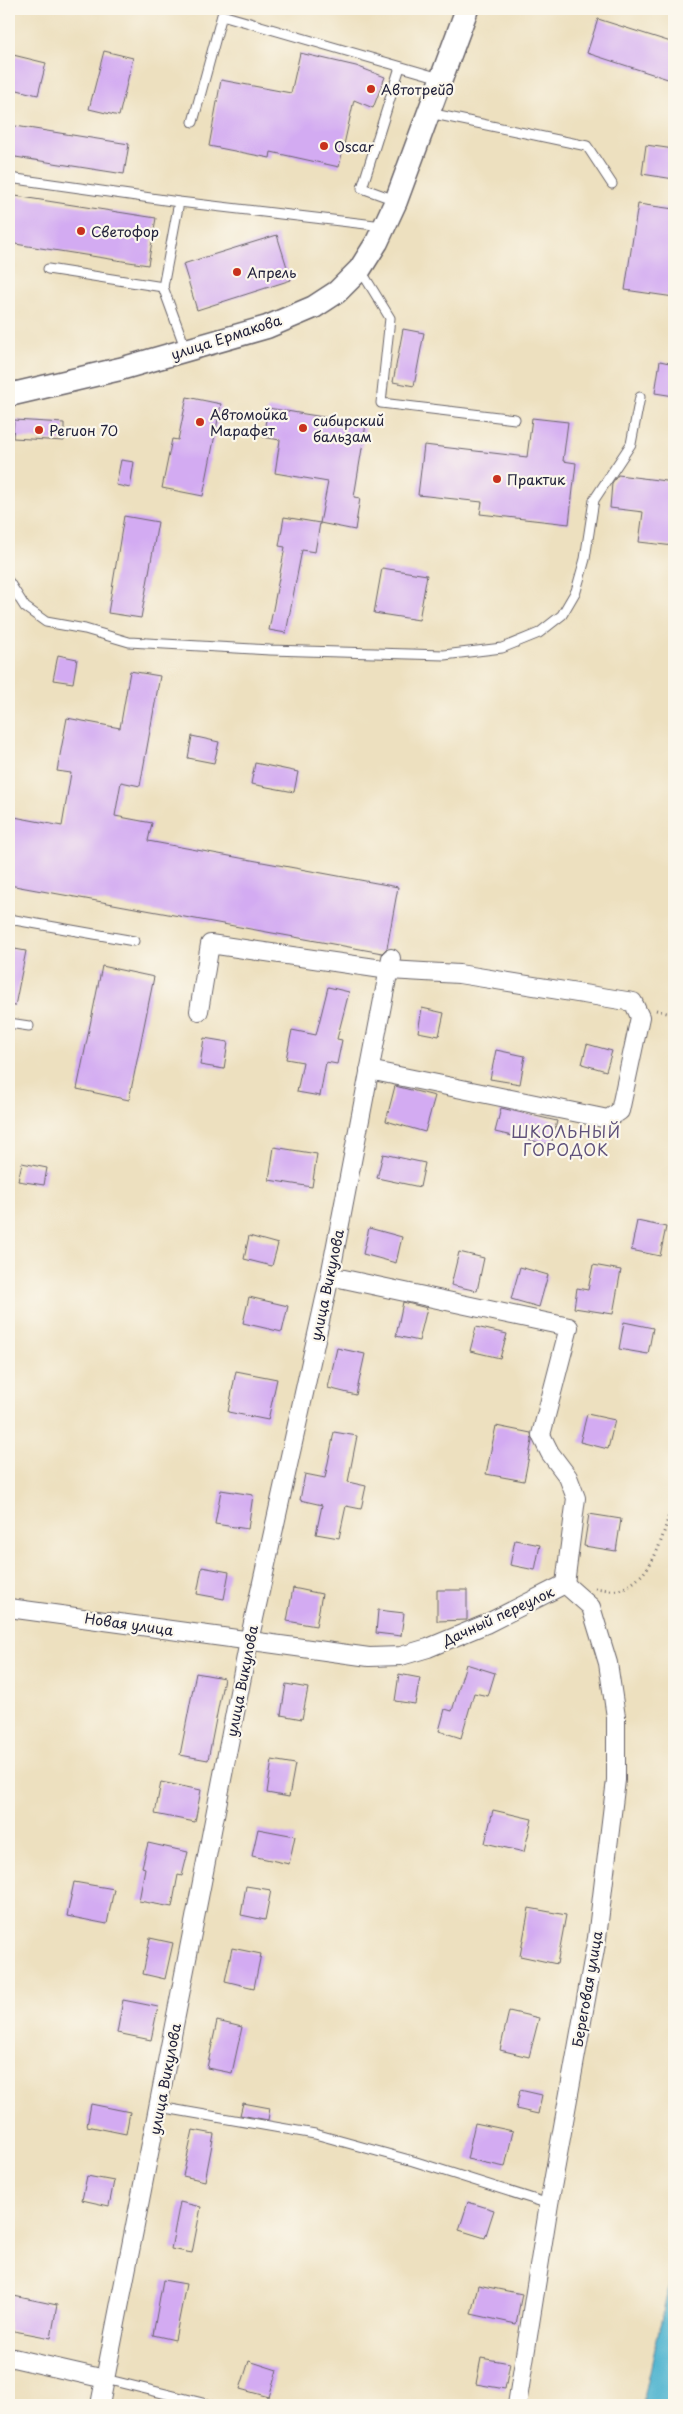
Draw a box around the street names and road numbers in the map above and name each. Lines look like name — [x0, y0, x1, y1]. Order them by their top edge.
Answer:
street label: улица Ермакова — [168, 309, 284, 365]
street label: улица Викулова — [305, 1227, 349, 1343]
street label: Дачный переулок — [438, 1581, 558, 1652]
street label: Новая улица — [83, 1607, 175, 1641]
street label: улица Викулова — [221, 1623, 263, 1739]
street label: Береговая улица — [566, 1929, 608, 2049]
street label: улица Викулова — [144, 2021, 186, 2137]

